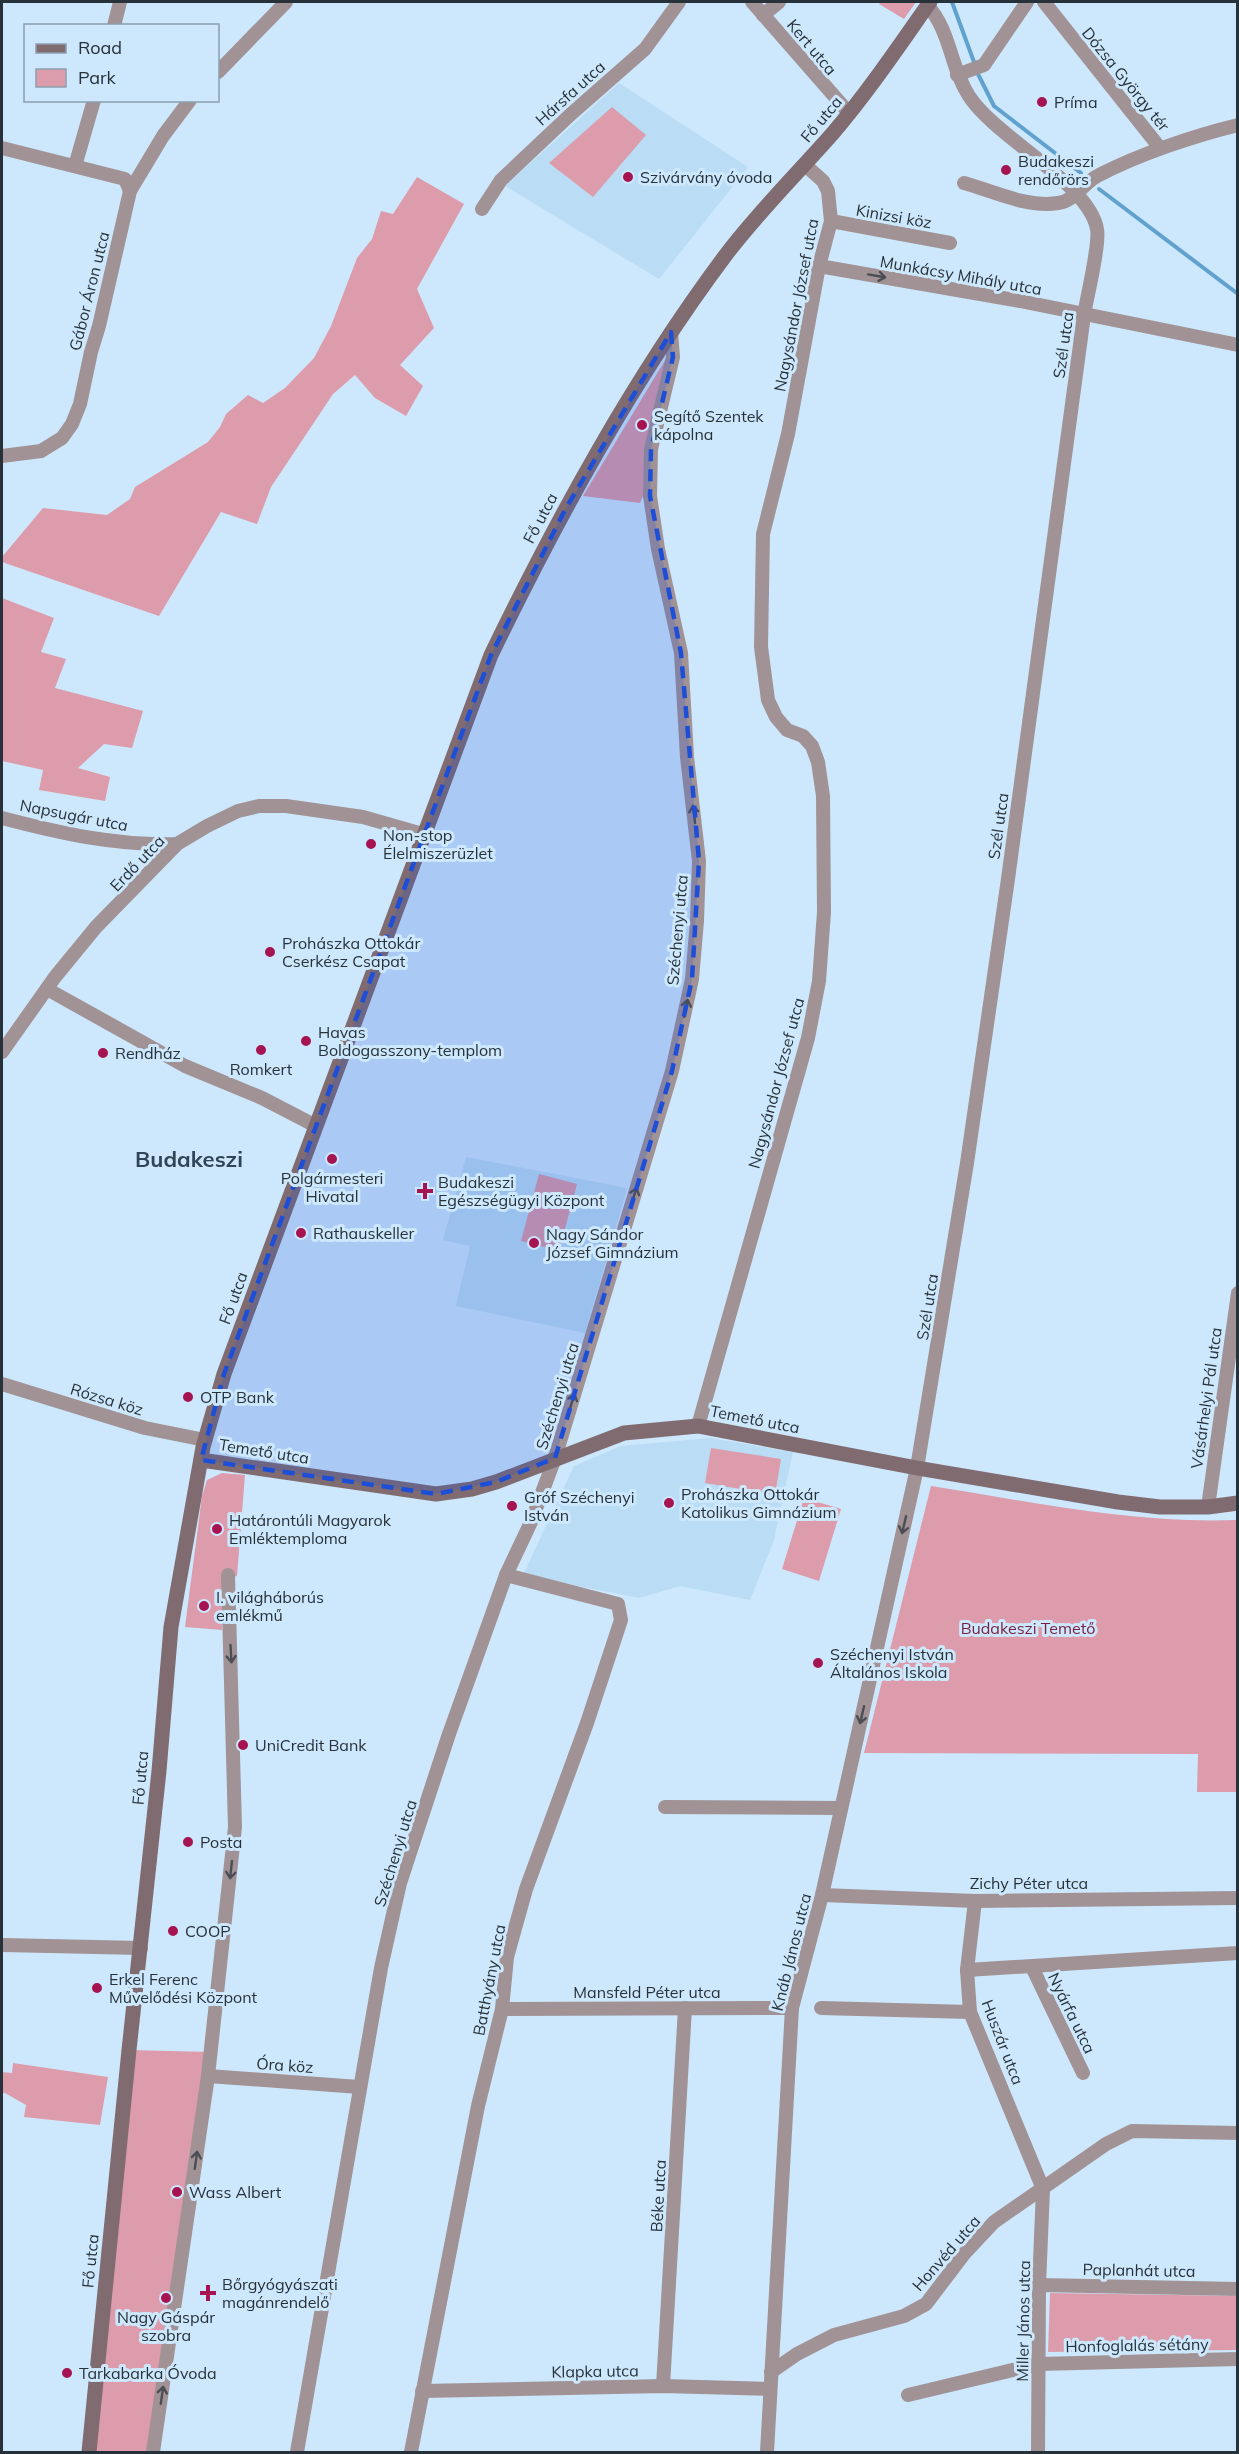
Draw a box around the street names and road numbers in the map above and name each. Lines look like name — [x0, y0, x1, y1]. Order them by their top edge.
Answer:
street label: Kert utca — [783, 15, 841, 79]
street label: Dózsa György tér — [1078, 23, 1174, 135]
street label: Hársfa utca — [531, 57, 609, 129]
street label: Fő utca — [796, 92, 846, 146]
street label: Kinizsi köz — [855, 199, 933, 233]
street label: Nagysándor József utca — [769, 217, 823, 393]
street label: Gábor Áron utca — [64, 229, 114, 353]
street label: Munkácsy Mihály utca — [879, 251, 1043, 299]
street label: Szél utca — [1048, 310, 1078, 380]
street label: Fő utca — [518, 489, 562, 547]
street label: Szél utca — [983, 791, 1013, 861]
street label: Napsugár utca — [18, 795, 130, 835]
street label: Erdő utca — [105, 831, 169, 895]
street label: Széchenyi utca — [662, 874, 692, 986]
street label: Nagysándor József utca — [744, 995, 808, 1171]
street label: Fő utca — [214, 1269, 252, 1327]
street label: Szél utca — [912, 1272, 942, 1342]
street label: Vásárhelyi Pál utca — [1186, 1326, 1226, 1470]
street label: Széchenyi utca — [531, 1340, 583, 1452]
street label: Rózsa köz — [68, 1378, 146, 1420]
street label: Temető utca — [708, 1401, 802, 1437]
street label: Temető utca — [218, 1434, 310, 1468]
street label: Fő utca — [128, 1750, 152, 1806]
street label: Széchenyi utca — [369, 1797, 421, 1909]
street label: Zichy Péter utca — [970, 1873, 1088, 1893]
street label: Knáb János utca — [767, 1891, 815, 2013]
street label: Batthyány utca — [468, 1923, 510, 2037]
street label: Nyárfa utca — [1044, 1969, 1100, 2057]
street label: Mansfeld Péter utca — [573, 1982, 721, 2002]
street label: Huszár utca — [978, 1997, 1028, 2087]
street label: Óra köz — [256, 2053, 314, 2077]
street label: Béke utca — [646, 2159, 670, 2233]
street label: Honvéd utca — [908, 2211, 984, 2295]
street label: Fő utca — [77, 2233, 103, 2289]
street label: Paplanhát utca — [1082, 2259, 1196, 2281]
street label: Miller János utca — [1012, 2260, 1034, 2382]
street label: Honfoglalás sétány — [1065, 2334, 1209, 2356]
street label: Klapka utca — [551, 2360, 639, 2382]

